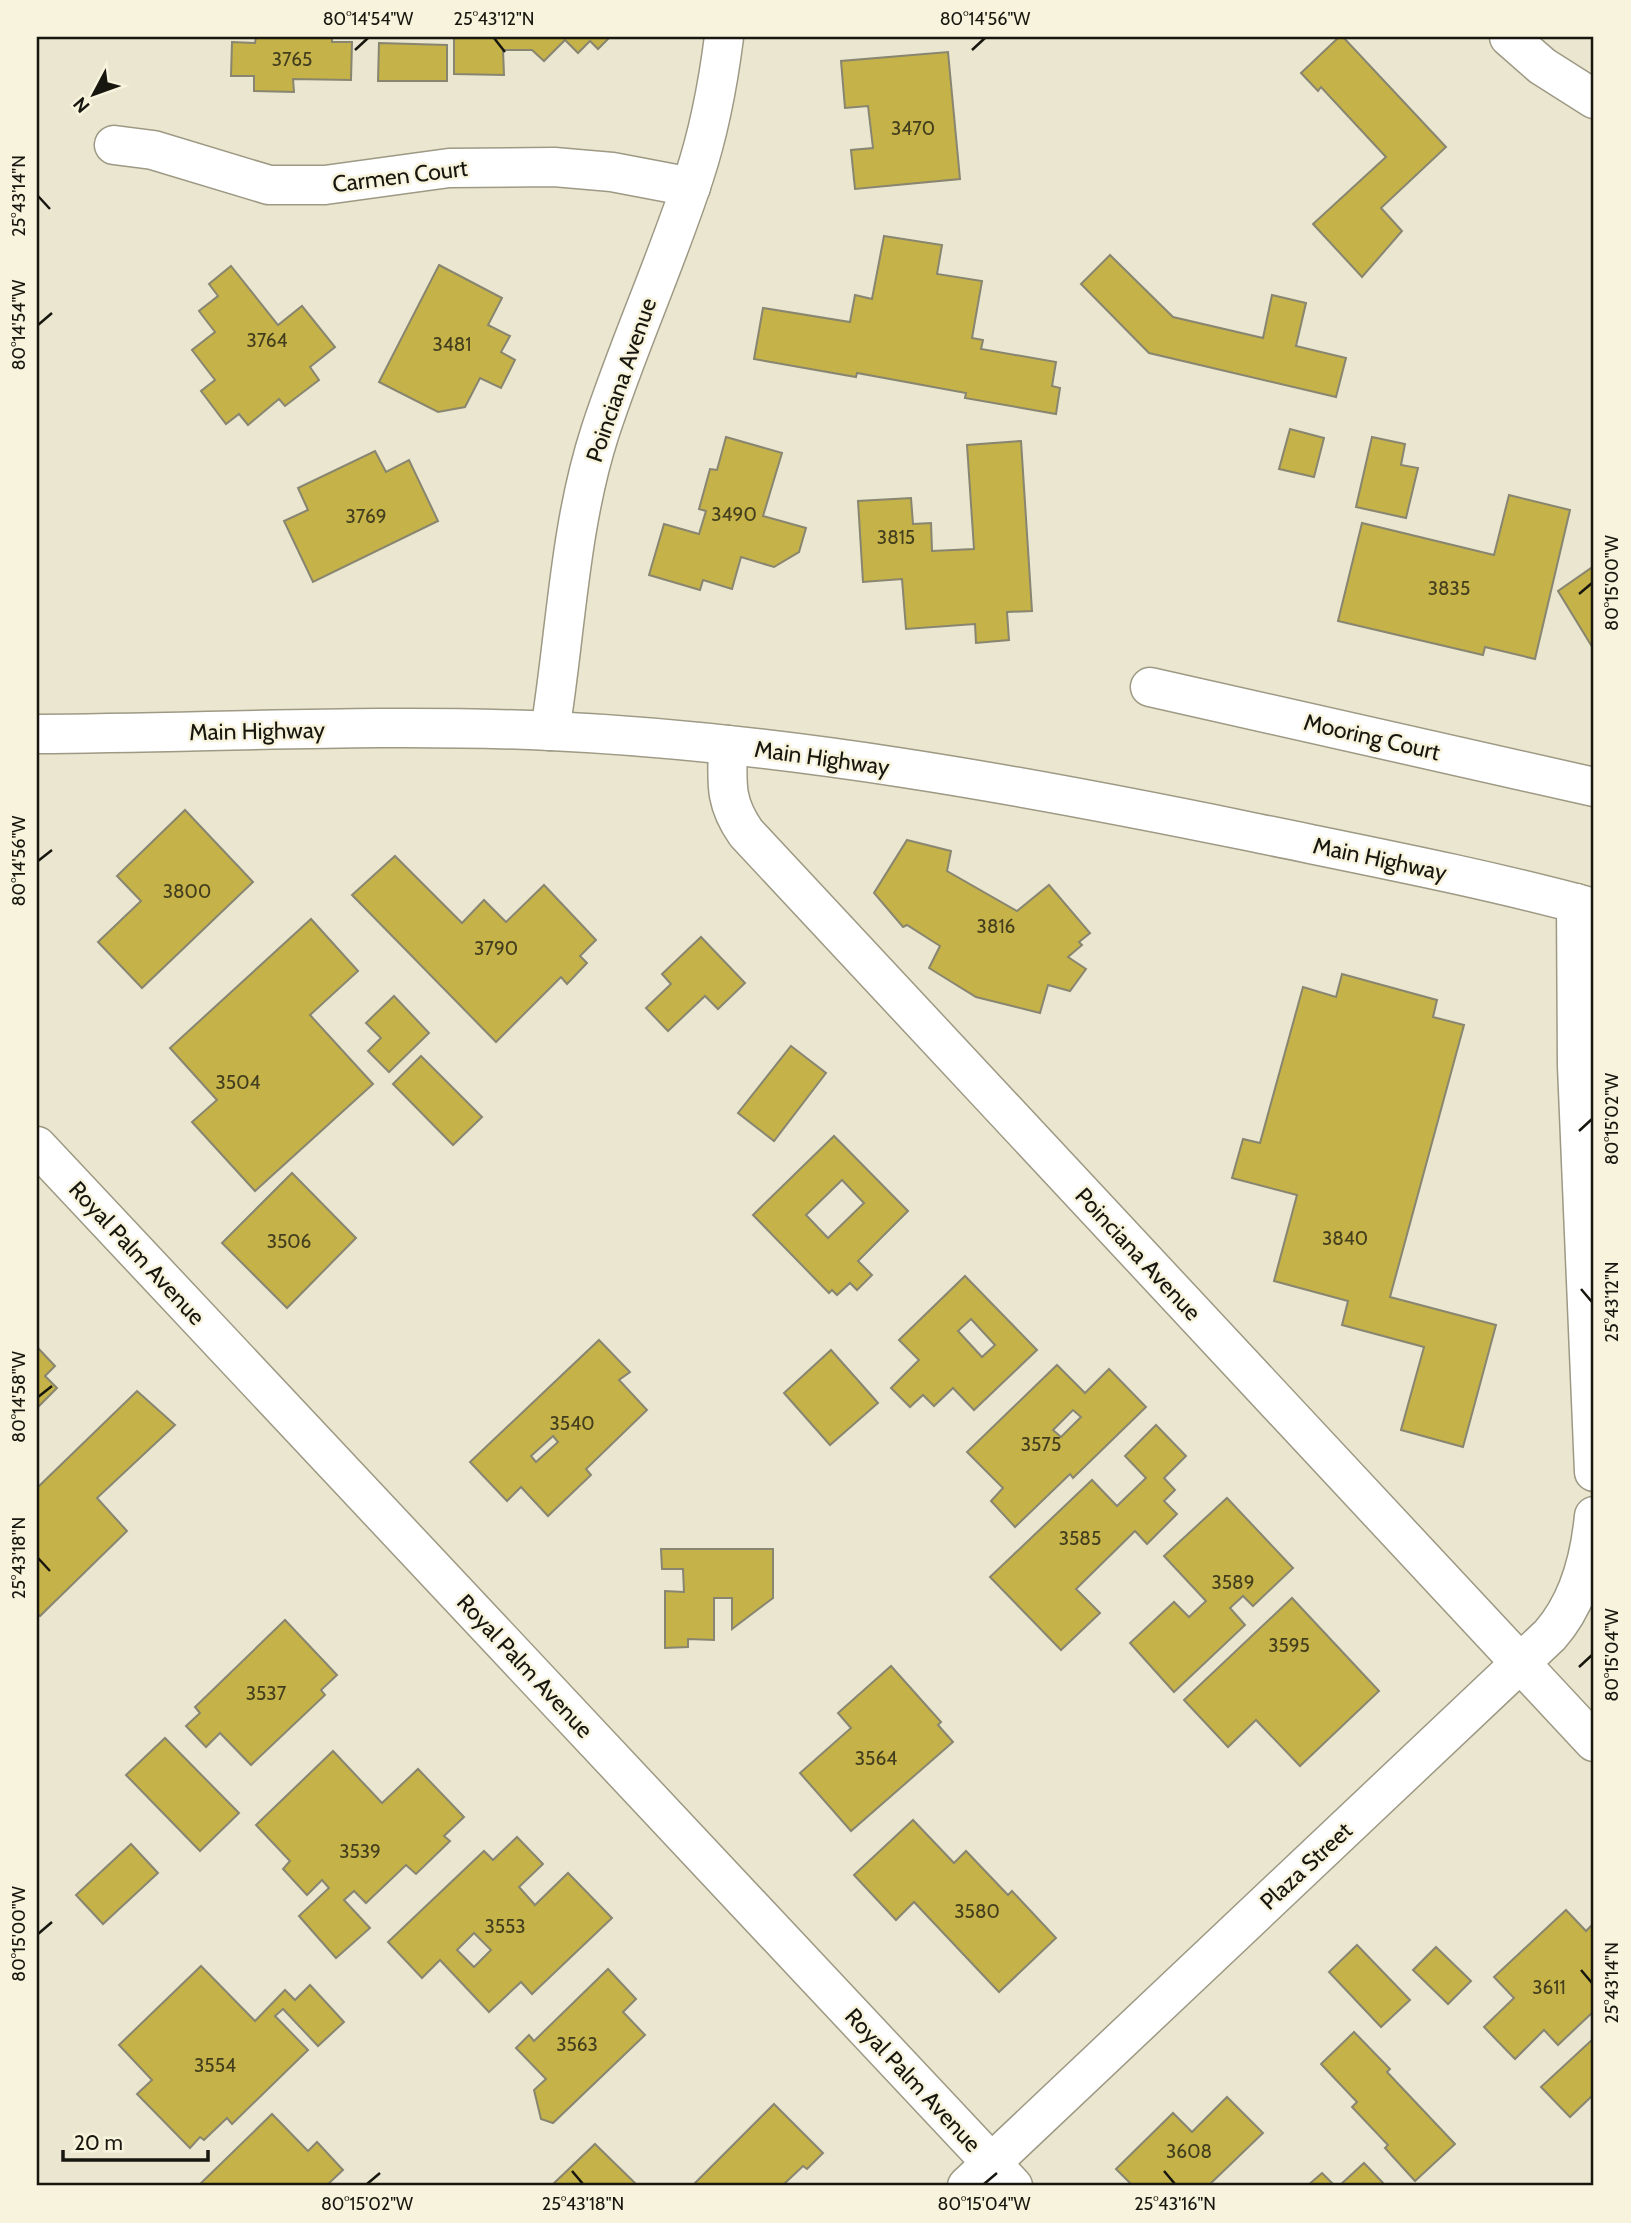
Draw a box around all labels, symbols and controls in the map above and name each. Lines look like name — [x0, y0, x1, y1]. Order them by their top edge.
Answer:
text: 80°14'54"W — [323, 8, 413, 30]
text: 25°43'12"N — [454, 8, 534, 30]
text: 80°14'56"W — [940, 8, 1030, 30]
house number: 3765 — [272, 48, 312, 71]
north arrow — [60, 60, 130, 130]
text: N — [68, 92, 95, 117]
house number: 3470 — [891, 117, 935, 140]
street label: Carmen Court — [331, 154, 469, 198]
text: 25°43'14"N — [8, 155, 30, 237]
text: 80°14'54"W — [8, 280, 30, 370]
street label: Poinciana Avenue — [580, 294, 662, 466]
house number: 3764 — [246, 329, 288, 352]
house number: 3481 — [433, 333, 471, 356]
house number: 3490 — [711, 503, 757, 526]
house number: 3769 — [346, 505, 386, 528]
house number: 3815 — [877, 526, 915, 549]
text: 80°15'00"W — [1601, 535, 1623, 631]
house number: 3835 — [1428, 577, 1470, 600]
street label: Mooring Court — [1301, 708, 1443, 766]
street label: Main Highway — [189, 716, 326, 746]
street label: Main Highway — [753, 735, 892, 781]
text: 80°14'56"W — [8, 816, 30, 906]
street label: Main Highway — [1311, 831, 1450, 887]
house number: 3800 — [163, 880, 211, 903]
house number: 3816 — [977, 915, 1015, 938]
house number: 3790 — [474, 937, 518, 960]
house number: 3504 — [216, 1071, 260, 1094]
text: 80°15'02"W — [1601, 1073, 1623, 1165]
street label: Royal Palm Avenue — [63, 1175, 211, 1331]
street label: Poinciana Avenue — [1069, 1182, 1207, 1326]
house number: 3840 — [1322, 1227, 1368, 1250]
house number: 3506 — [267, 1230, 311, 1253]
text: 25°43'12"N — [1601, 1262, 1623, 1342]
text: 80°14'58"W — [8, 1351, 30, 1443]
house number: 3540 — [550, 1412, 594, 1435]
house number: 3575 — [1021, 1433, 1061, 1456]
text: 25°43'18"N — [8, 1517, 30, 1599]
house number: 3585 — [1059, 1527, 1101, 1550]
house number: 3589 — [1212, 1571, 1254, 1594]
street label: Royal Palm Avenue — [451, 1588, 599, 1744]
text: 80°15'04"W — [1601, 1609, 1623, 1702]
house number: 3595 — [1268, 1634, 1310, 1657]
house number: 3537 — [246, 1682, 287, 1705]
house number: 3564 — [855, 1747, 897, 1770]
street label: Plaza Street — [1254, 1816, 1358, 1916]
house number: 3539 — [339, 1840, 381, 1863]
text: 80°15'00"W — [8, 1886, 30, 1982]
house number: 3580 — [954, 1900, 1000, 1923]
house number: 3553 — [484, 1915, 526, 1938]
text: 25°43'14"N — [1601, 1942, 1623, 2024]
house number: 3611 — [1532, 1976, 1566, 1999]
street label: Royal Palm Avenue — [839, 2002, 987, 2158]
house number: 3563 — [556, 2033, 598, 2056]
house number: 3554 — [194, 2054, 236, 2077]
scale bar — [63, 2118, 208, 2162]
text: 20 m — [74, 2130, 123, 2155]
house number: 3608 — [1166, 2140, 1212, 2163]
text: 80°15'02"W — [321, 2193, 413, 2215]
text: 25°43'18"N — [542, 2193, 624, 2215]
text: 80°15'04"W — [938, 2193, 1031, 2215]
text: 25°43'16"N — [1134, 2193, 1216, 2215]

